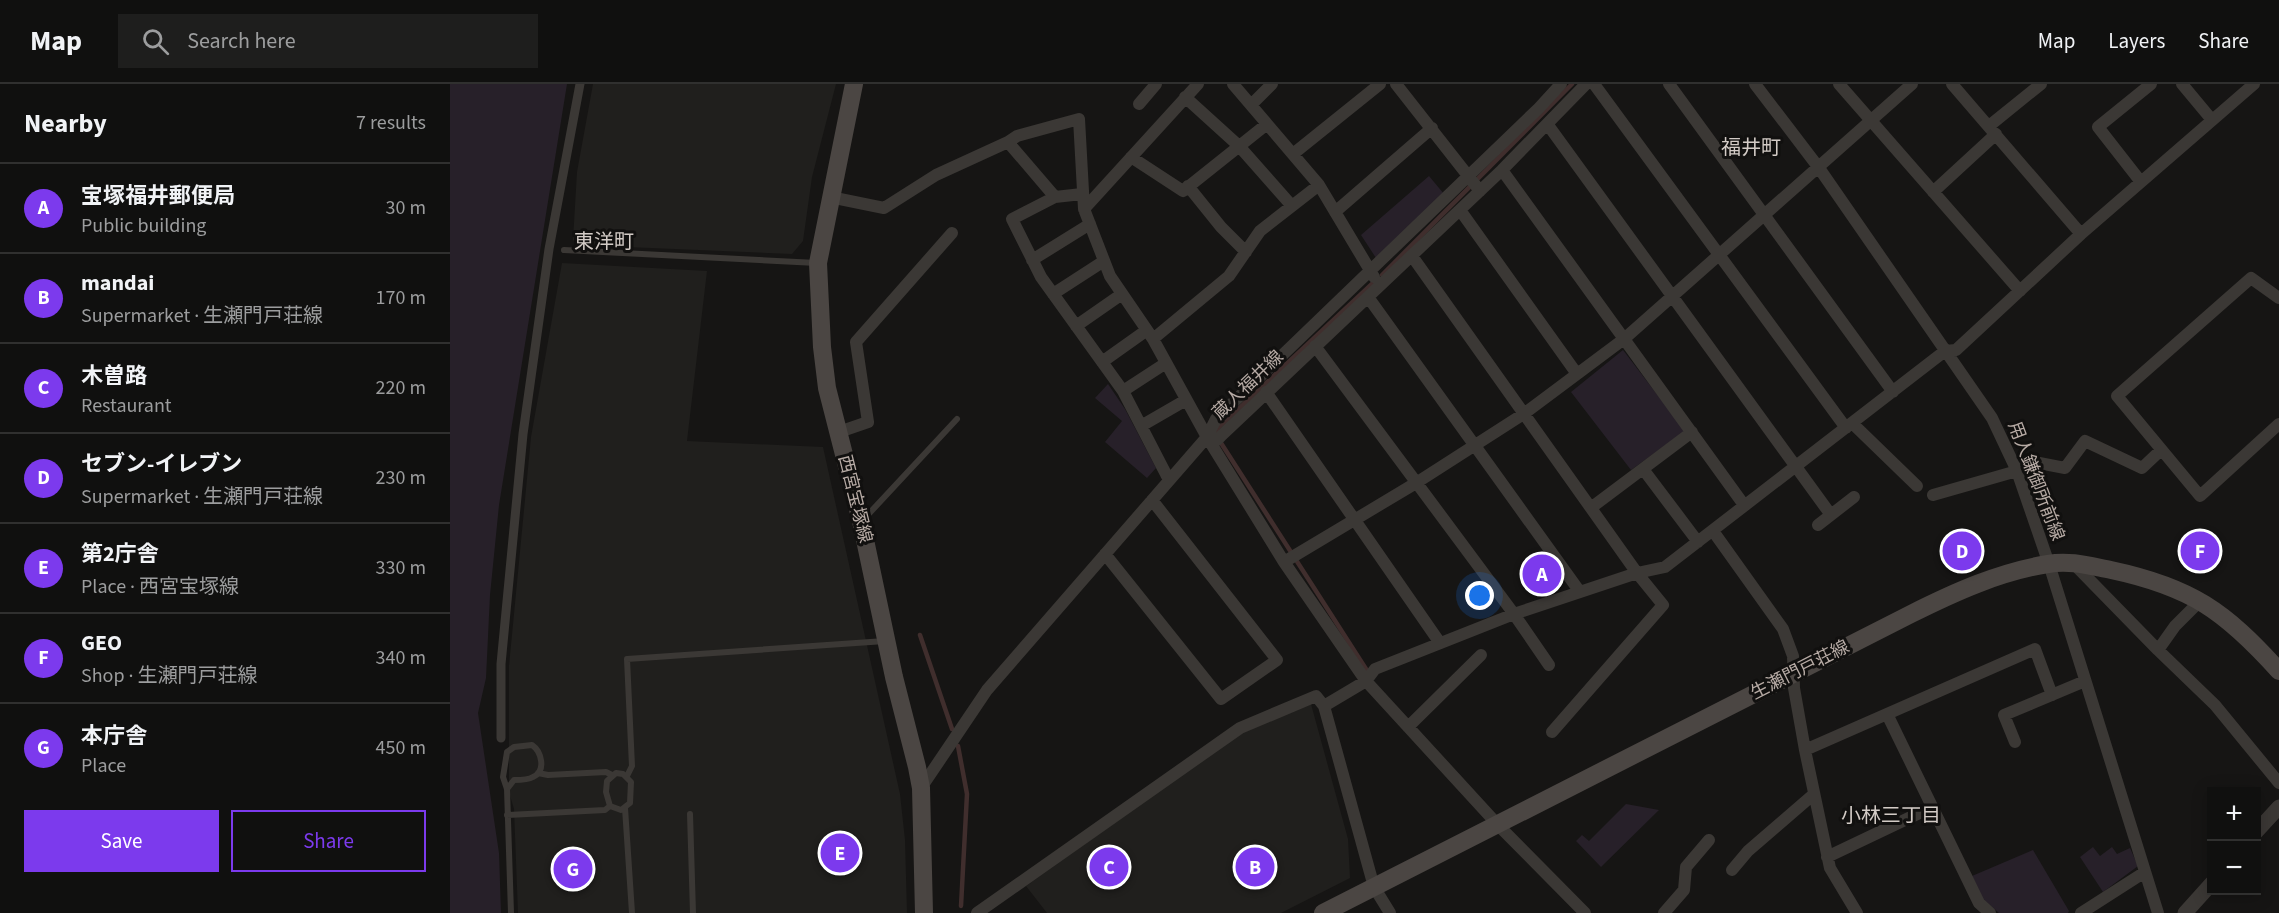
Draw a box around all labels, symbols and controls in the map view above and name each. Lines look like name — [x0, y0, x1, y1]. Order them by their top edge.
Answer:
search box — [118, 14, 538, 68]
text: Map — [30, 21, 82, 61]
icon: search — [139, 25, 172, 58]
text: Search here — [187, 25, 296, 57]
text: Map — [2038, 26, 2075, 56]
text: Layers — [2108, 26, 2165, 56]
text: Share — [2198, 26, 2249, 56]
text: Nearby — [24, 105, 107, 142]
text: 7 results — [356, 109, 426, 137]
district label: 福井町 — [1721, 134, 1781, 162]
text: 宝塚福井郵便局 — [81, 180, 235, 212]
text: A — [38, 194, 49, 222]
text: 30 m — [386, 194, 426, 222]
text: Public building — [81, 212, 206, 240]
district label: 東洋町 — [574, 228, 634, 256]
text: mandai — [81, 267, 154, 299]
text: B — [37, 284, 50, 312]
text: 170 m — [376, 284, 426, 312]
text: Supermarket · 生瀬門戸荘線 — [81, 302, 323, 330]
street label: 蔵人福井線 — [1207, 345, 1289, 425]
text: 木曽路 — [81, 360, 147, 392]
text: C — [38, 374, 49, 402]
text: 220 m — [376, 374, 426, 402]
text: Restaurant — [81, 392, 172, 420]
street label: 用人鎌御所前線 — [2002, 418, 2070, 544]
text: セブン-イレブン — [81, 448, 242, 480]
street label: 西宮宝塚線 — [832, 452, 878, 546]
text: D — [37, 464, 50, 492]
text: 230 m — [376, 464, 426, 492]
text: Supermarket · 生瀬門戸荘線 — [81, 483, 323, 511]
pin: D — [1942, 528, 1982, 574]
pin: F — [2180, 528, 2220, 574]
text: 第2庁舎 — [81, 538, 159, 570]
pin: A — [1522, 552, 1562, 596]
text: E — [38, 554, 49, 582]
text: 330 m — [376, 554, 426, 582]
text: Place · 西宮宝塚線 — [81, 573, 239, 601]
your location — [1465, 581, 1494, 610]
text: GEO — [81, 627, 122, 659]
street label: 生瀬門戸荘線 — [1746, 634, 1854, 706]
text: F — [38, 644, 49, 672]
text: 340 m — [376, 644, 426, 672]
text: Shop · 生瀬門戸荘線 — [81, 662, 257, 690]
text: 本庁舎 — [81, 720, 147, 752]
text: G — [37, 734, 50, 762]
text: 450 m — [376, 734, 426, 762]
text: Place — [81, 752, 126, 780]
map controls — [2207, 787, 2261, 895]
button: + — [2207, 787, 2261, 841]
district label: 小林三丁目 — [1841, 802, 1941, 830]
button: Save — [24, 810, 219, 872]
button: Share — [231, 810, 426, 872]
pin: E — [820, 830, 860, 876]
button: − — [2207, 841, 2261, 895]
pin: C — [1090, 844, 1128, 890]
pin: B — [1236, 844, 1274, 890]
pin: G — [554, 846, 592, 892]

